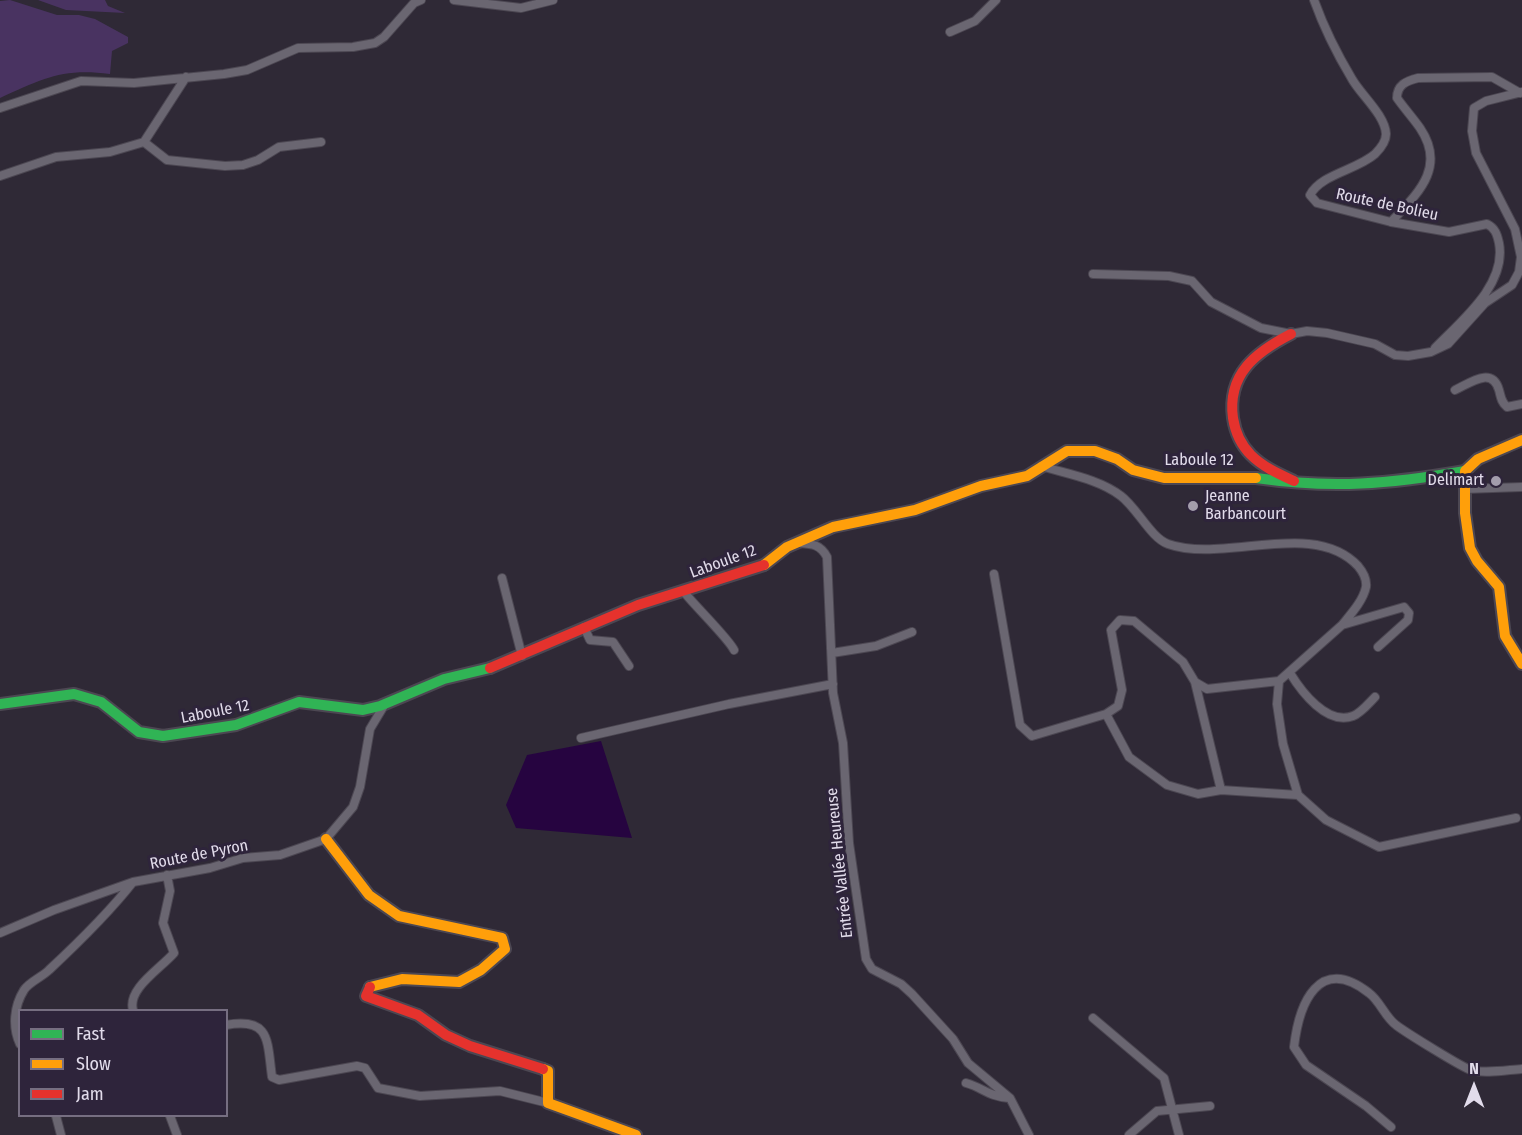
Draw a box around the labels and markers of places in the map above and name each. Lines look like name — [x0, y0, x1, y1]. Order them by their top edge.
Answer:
place label: Delimart — [1428, 471, 1484, 491]
marker: Delimart — [1489, 474, 1503, 488]
place label: Jeanne Barbancourt — [1205, 487, 1286, 525]
marker: Jeanne Barbancourt — [1186, 499, 1200, 513]

